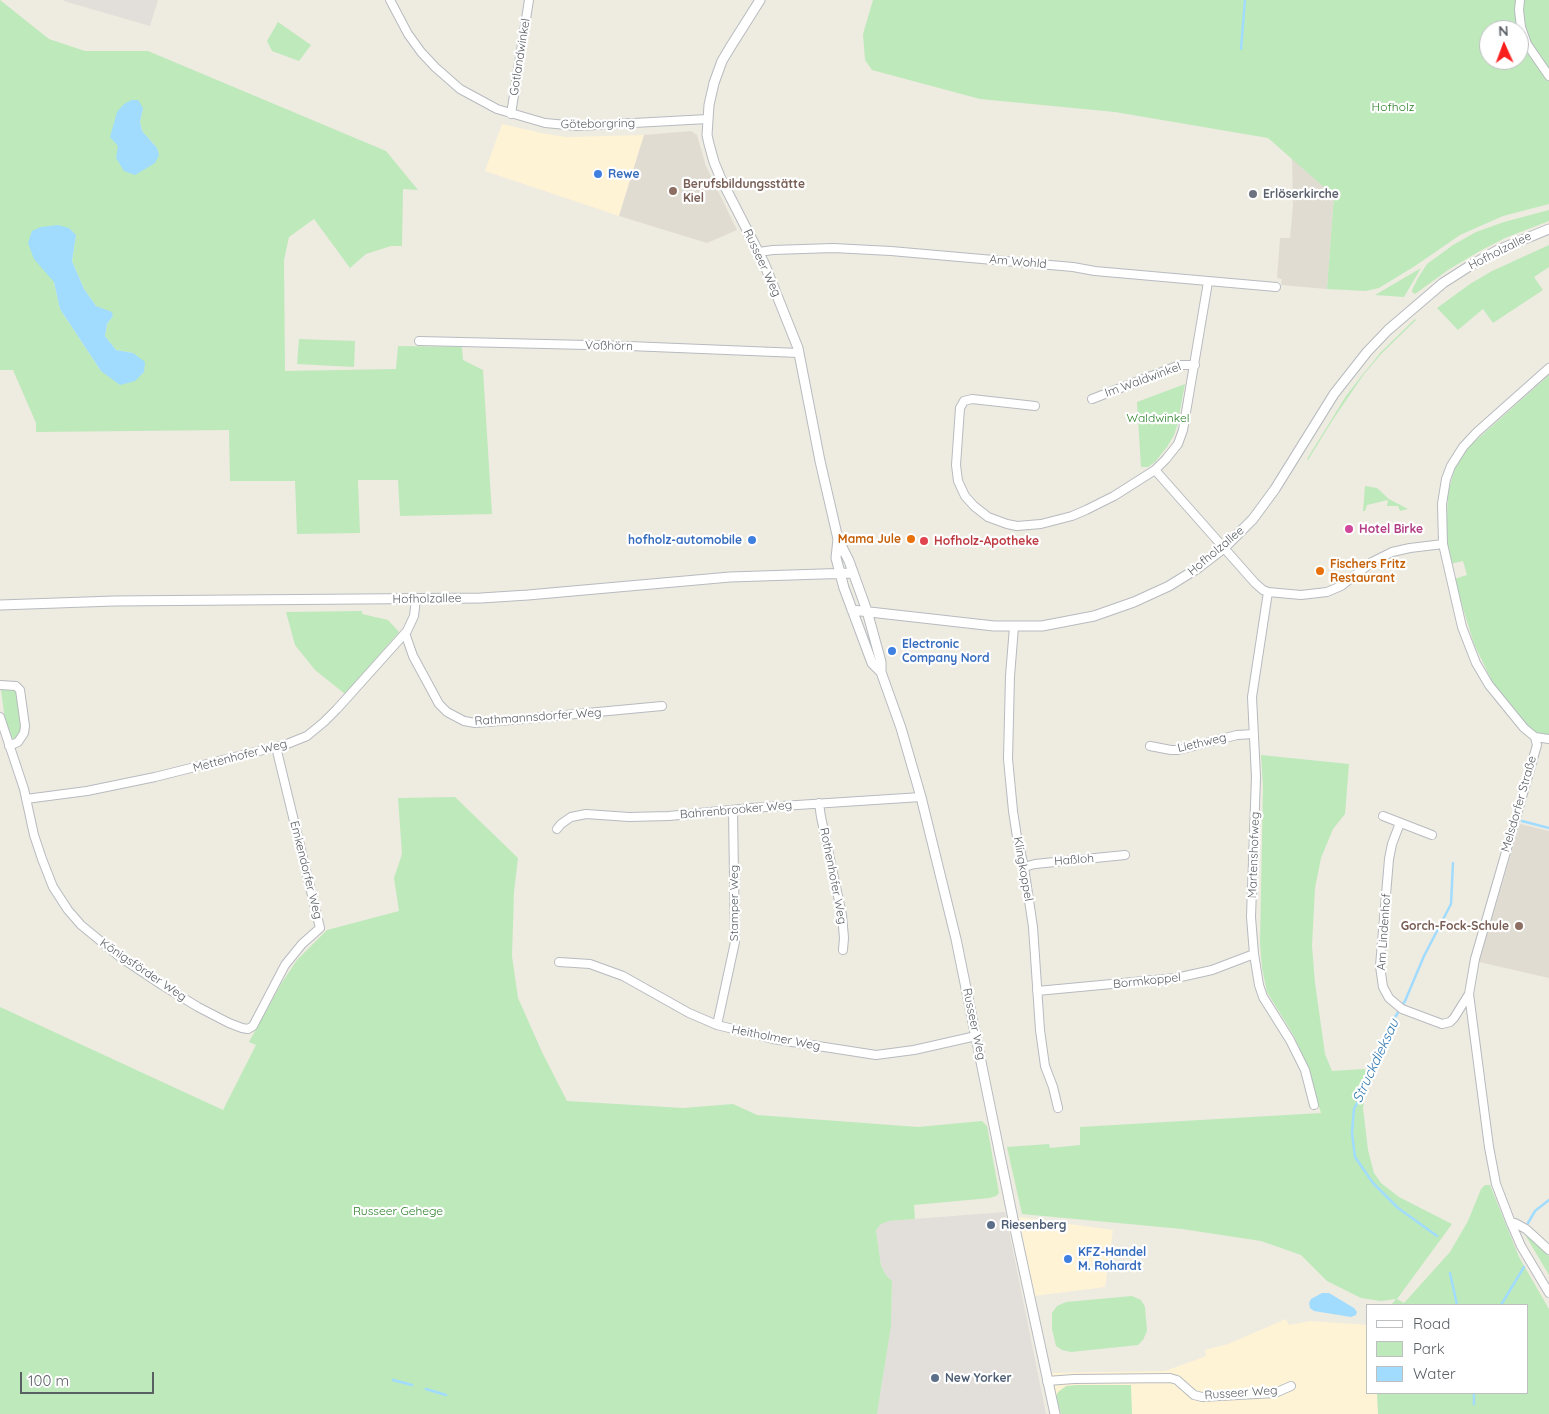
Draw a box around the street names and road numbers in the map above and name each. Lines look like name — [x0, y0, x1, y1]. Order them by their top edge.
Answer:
street label: Gotlandwinkel — [507, 17, 533, 97]
street label: Göteborgring — [561, 116, 635, 132]
street label: Russeer Weg — [740, 227, 784, 299]
street label: Hofholzallee — [1466, 229, 1534, 273]
street label: Am Wohld — [989, 252, 1047, 272]
street label: Voßhörn — [585, 338, 633, 354]
street label: Im Waldwinkel — [1103, 360, 1183, 400]
street label: Hofholzallee — [1185, 523, 1247, 579]
street label: Hofholzallee — [392, 591, 462, 607]
street label: Rathmannsdorfer Weg — [474, 705, 602, 729]
street label: Liethweg — [1176, 730, 1228, 756]
street label: Mettenhofer Weg — [191, 737, 289, 775]
street label: Melsdorfer Straße — [1498, 754, 1540, 854]
street label: Bahrenbrooker Weg — [679, 798, 793, 822]
street label: Martenshofweg — [1245, 811, 1263, 899]
street label: Emkendorfer Weg — [287, 819, 325, 921]
street label: Rothenhofer Weg — [817, 826, 849, 926]
street label: Klingkoppel — [1010, 836, 1036, 902]
street label: Haßloh — [1054, 851, 1094, 869]
street label: Stamper Weg — [727, 865, 741, 941]
street label: Am Lindenhof — [1374, 893, 1394, 971]
street label: Königsförder Weg — [97, 936, 189, 1004]
street label: Bormkoppel — [1112, 970, 1182, 992]
street label: Russeer Weg — [959, 987, 989, 1061]
street label: Heitholmer Weg — [730, 1022, 822, 1054]
street label: Russeer Weg — [1204, 1383, 1278, 1403]

